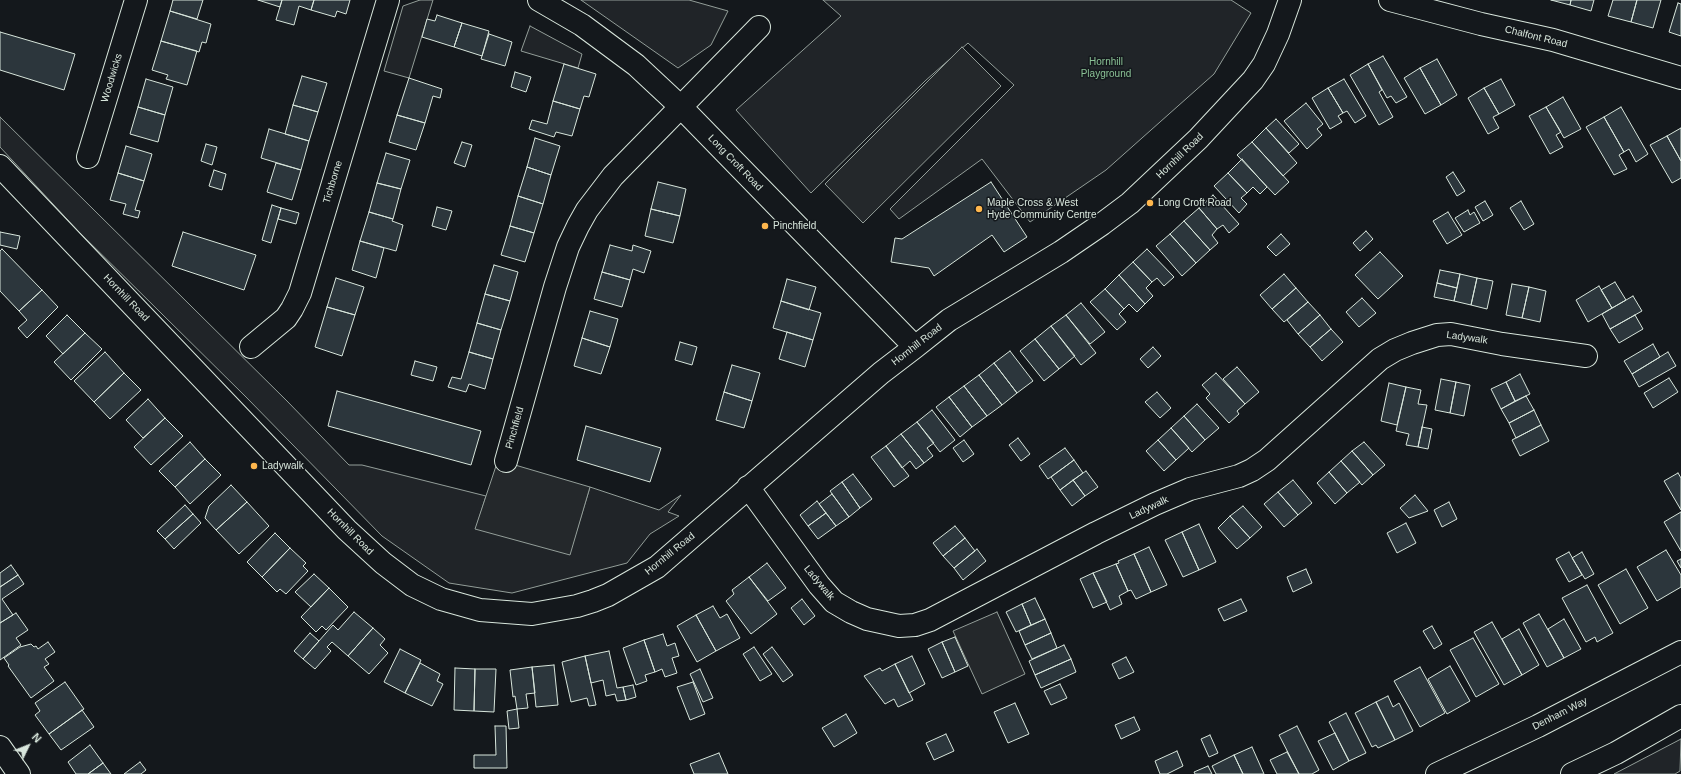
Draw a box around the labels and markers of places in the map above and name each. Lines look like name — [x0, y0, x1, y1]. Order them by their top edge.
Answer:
place label: Maple Cross & West Hyde Community Centre — [987, 197, 1096, 220]
place label: Long Croft Road — [1158, 197, 1231, 209]
marker: Long Croft Road — [1145, 198, 1155, 208]
marker: Maple Cross & West Hyde Community Centre — [974, 204, 984, 214]
place label: Pinchfield — [773, 220, 816, 232]
marker: Pinchfield — [760, 221, 770, 231]
place label: Ladywalk — [262, 460, 304, 472]
marker: Ladywalk — [249, 461, 259, 471]

